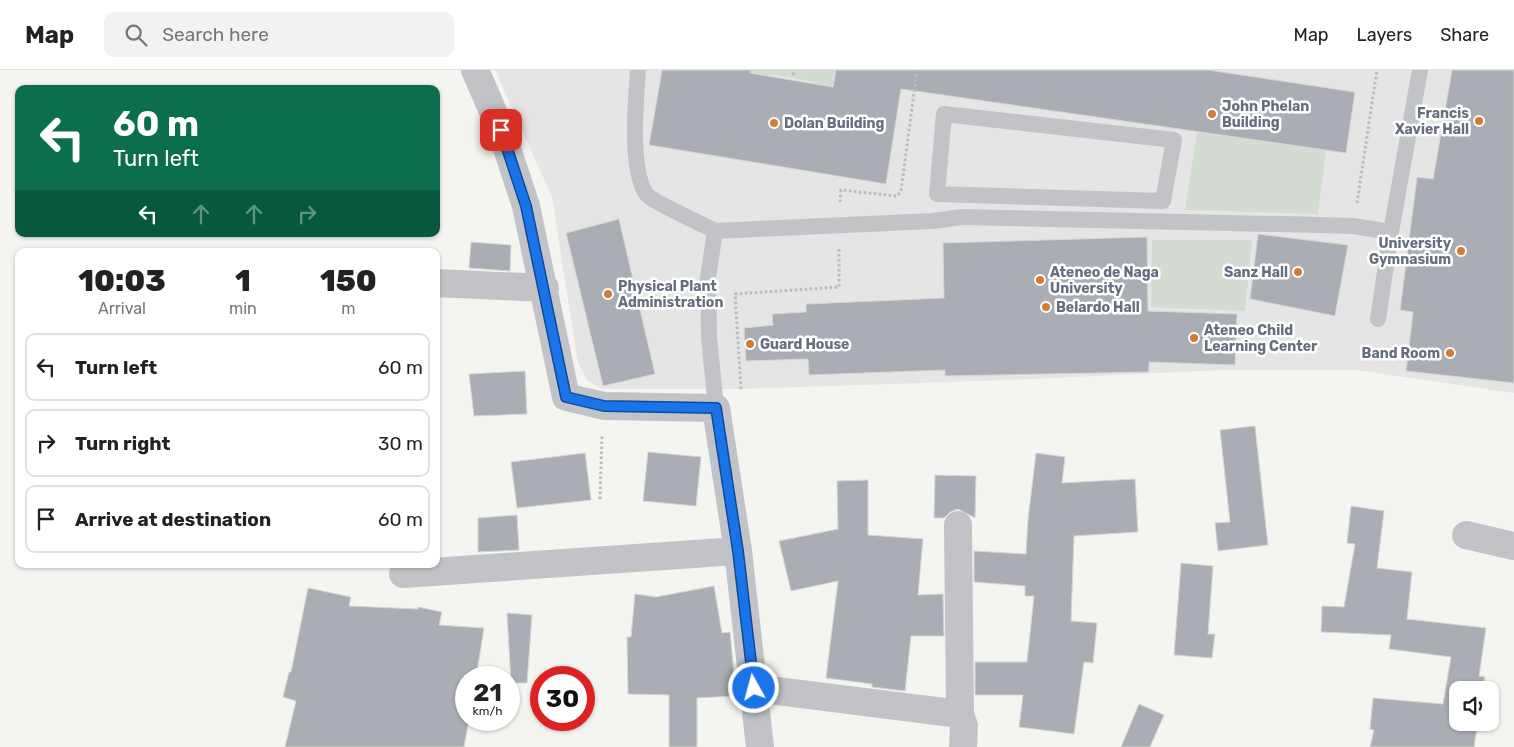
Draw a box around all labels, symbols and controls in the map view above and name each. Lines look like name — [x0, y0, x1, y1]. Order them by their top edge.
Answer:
search box — [104, 12, 454, 57]
text: Map — [25, 21, 74, 49]
icon: search — [122, 21, 150, 49]
text: Search here — [162, 23, 269, 46]
text: Map — [1294, 24, 1329, 46]
text: Layers — [1357, 24, 1412, 46]
text: Share — [1440, 24, 1489, 46]
place label: John Phelan Building — [1222, 98, 1309, 131]
text: 60 m — [113, 103, 199, 145]
icon: left — [30, 105, 95, 170]
place label: Francis Xavier Hall — [1395, 105, 1469, 138]
marker: John Phelan Building — [1206, 108, 1218, 120]
pin — [480, 109, 522, 151]
place label: Dolan Building — [784, 115, 885, 132]
marker: Francis Xavier Hall — [1473, 115, 1485, 127]
icon: arrive — [487, 116, 515, 144]
marker: Dolan Building — [768, 117, 780, 129]
text: Turn left — [113, 145, 199, 172]
icon: left — [134, 200, 162, 228]
icon: ahead — [187, 200, 215, 228]
icon: ahead — [240, 200, 268, 228]
icon: right — [293, 200, 321, 228]
place label: University Gymnasium — [1369, 235, 1452, 268]
marker: University Gymnasium — [1455, 245, 1467, 257]
text: 10:03 — [78, 263, 166, 299]
text: 1 — [235, 263, 251, 299]
text: 150 — [320, 263, 377, 299]
place label: Ateneo de Naga University — [1050, 264, 1159, 297]
place label: Sanz Hall — [1224, 264, 1288, 281]
marker: Sanz Hall — [1292, 266, 1304, 278]
marker: Ateneo de Naga University — [1034, 274, 1046, 286]
place label: Physical Plant Administration — [618, 278, 723, 311]
marker: Physical Plant Administration — [602, 288, 614, 300]
text: Arrival — [98, 299, 146, 318]
text: min — [229, 299, 257, 318]
text: m — [341, 299, 355, 318]
place label: Belardo Hall — [1056, 299, 1140, 316]
marker: Belardo Hall — [1040, 301, 1052, 313]
place label: Ateneo Child Learning Center — [1204, 322, 1318, 355]
marker: Ateneo Child Learning Center — [1188, 332, 1200, 344]
place label: Guard House — [760, 336, 849, 353]
marker: Guard House — [744, 338, 756, 350]
place label: Band Room — [1362, 345, 1440, 362]
marker: Band Room — [1444, 347, 1456, 359]
icon: left — [32, 353, 60, 381]
text: Turn left — [75, 356, 157, 379]
text: 60 m — [378, 356, 423, 379]
icon: right — [32, 429, 60, 457]
text: Turn right — [75, 432, 170, 455]
text: 30 m — [378, 432, 423, 455]
icon: arrive — [32, 505, 60, 533]
text: Arrive at destination — [75, 508, 271, 531]
text: 60 m — [378, 508, 423, 531]
position arrow — [727, 661, 779, 713]
speed limit sign: 30 — [530, 666, 595, 731]
text: 21 — [473, 678, 502, 707]
map controls — [1449, 681, 1499, 731]
button: sound — [1449, 681, 1499, 731]
text: km/h — [473, 704, 502, 718]

